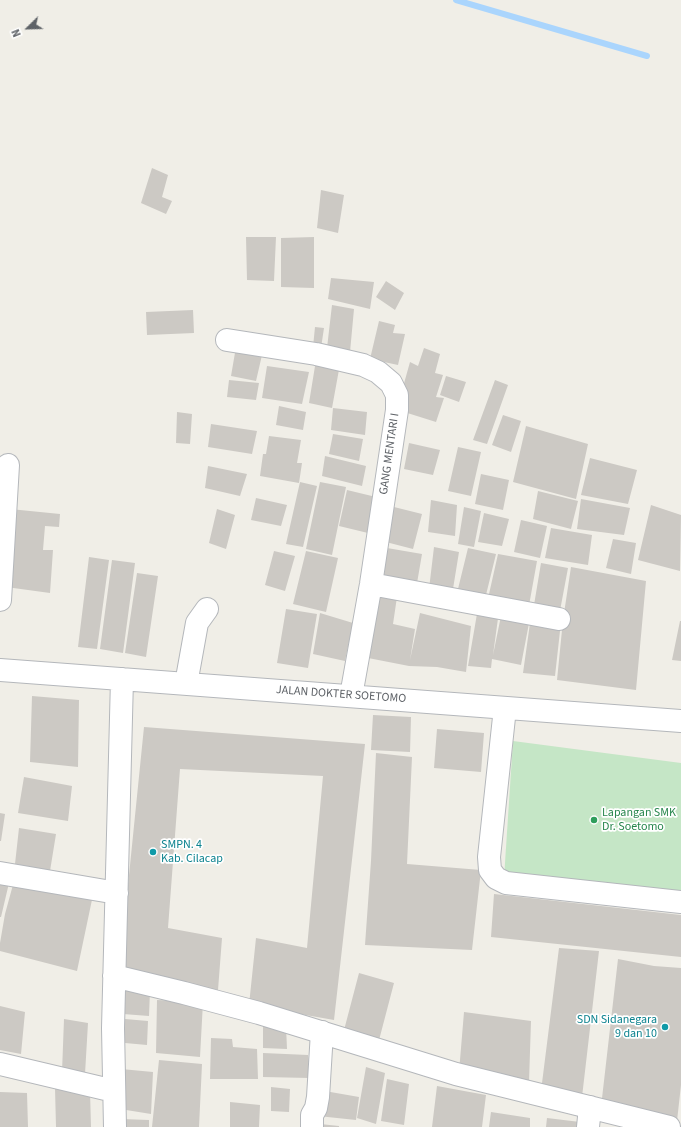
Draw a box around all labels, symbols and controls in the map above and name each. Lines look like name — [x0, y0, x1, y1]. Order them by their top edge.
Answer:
north arrow — [8, 8, 48, 48]
text: N — [8, 27, 25, 39]
street label: GANG MENTARI I — [377, 412, 403, 496]
street label: JALAN DOKTER SOETOMO — [275, 683, 407, 707]
place label: Lapangan SMK Dr. Soetomo — [602, 806, 676, 834]
marker: Lapangan SMK Dr. Soetomo — [589, 815, 599, 825]
place label: SMPN. 4 Kab. Cilacap — [161, 838, 223, 866]
marker: SMPN. 4 Kab. Cilacap — [148, 847, 158, 857]
place label: SDN Sidanegara 9 dan 10 — [577, 1013, 657, 1041]
marker: SDN Sidanegara 9 dan 10 — [660, 1022, 670, 1032]

